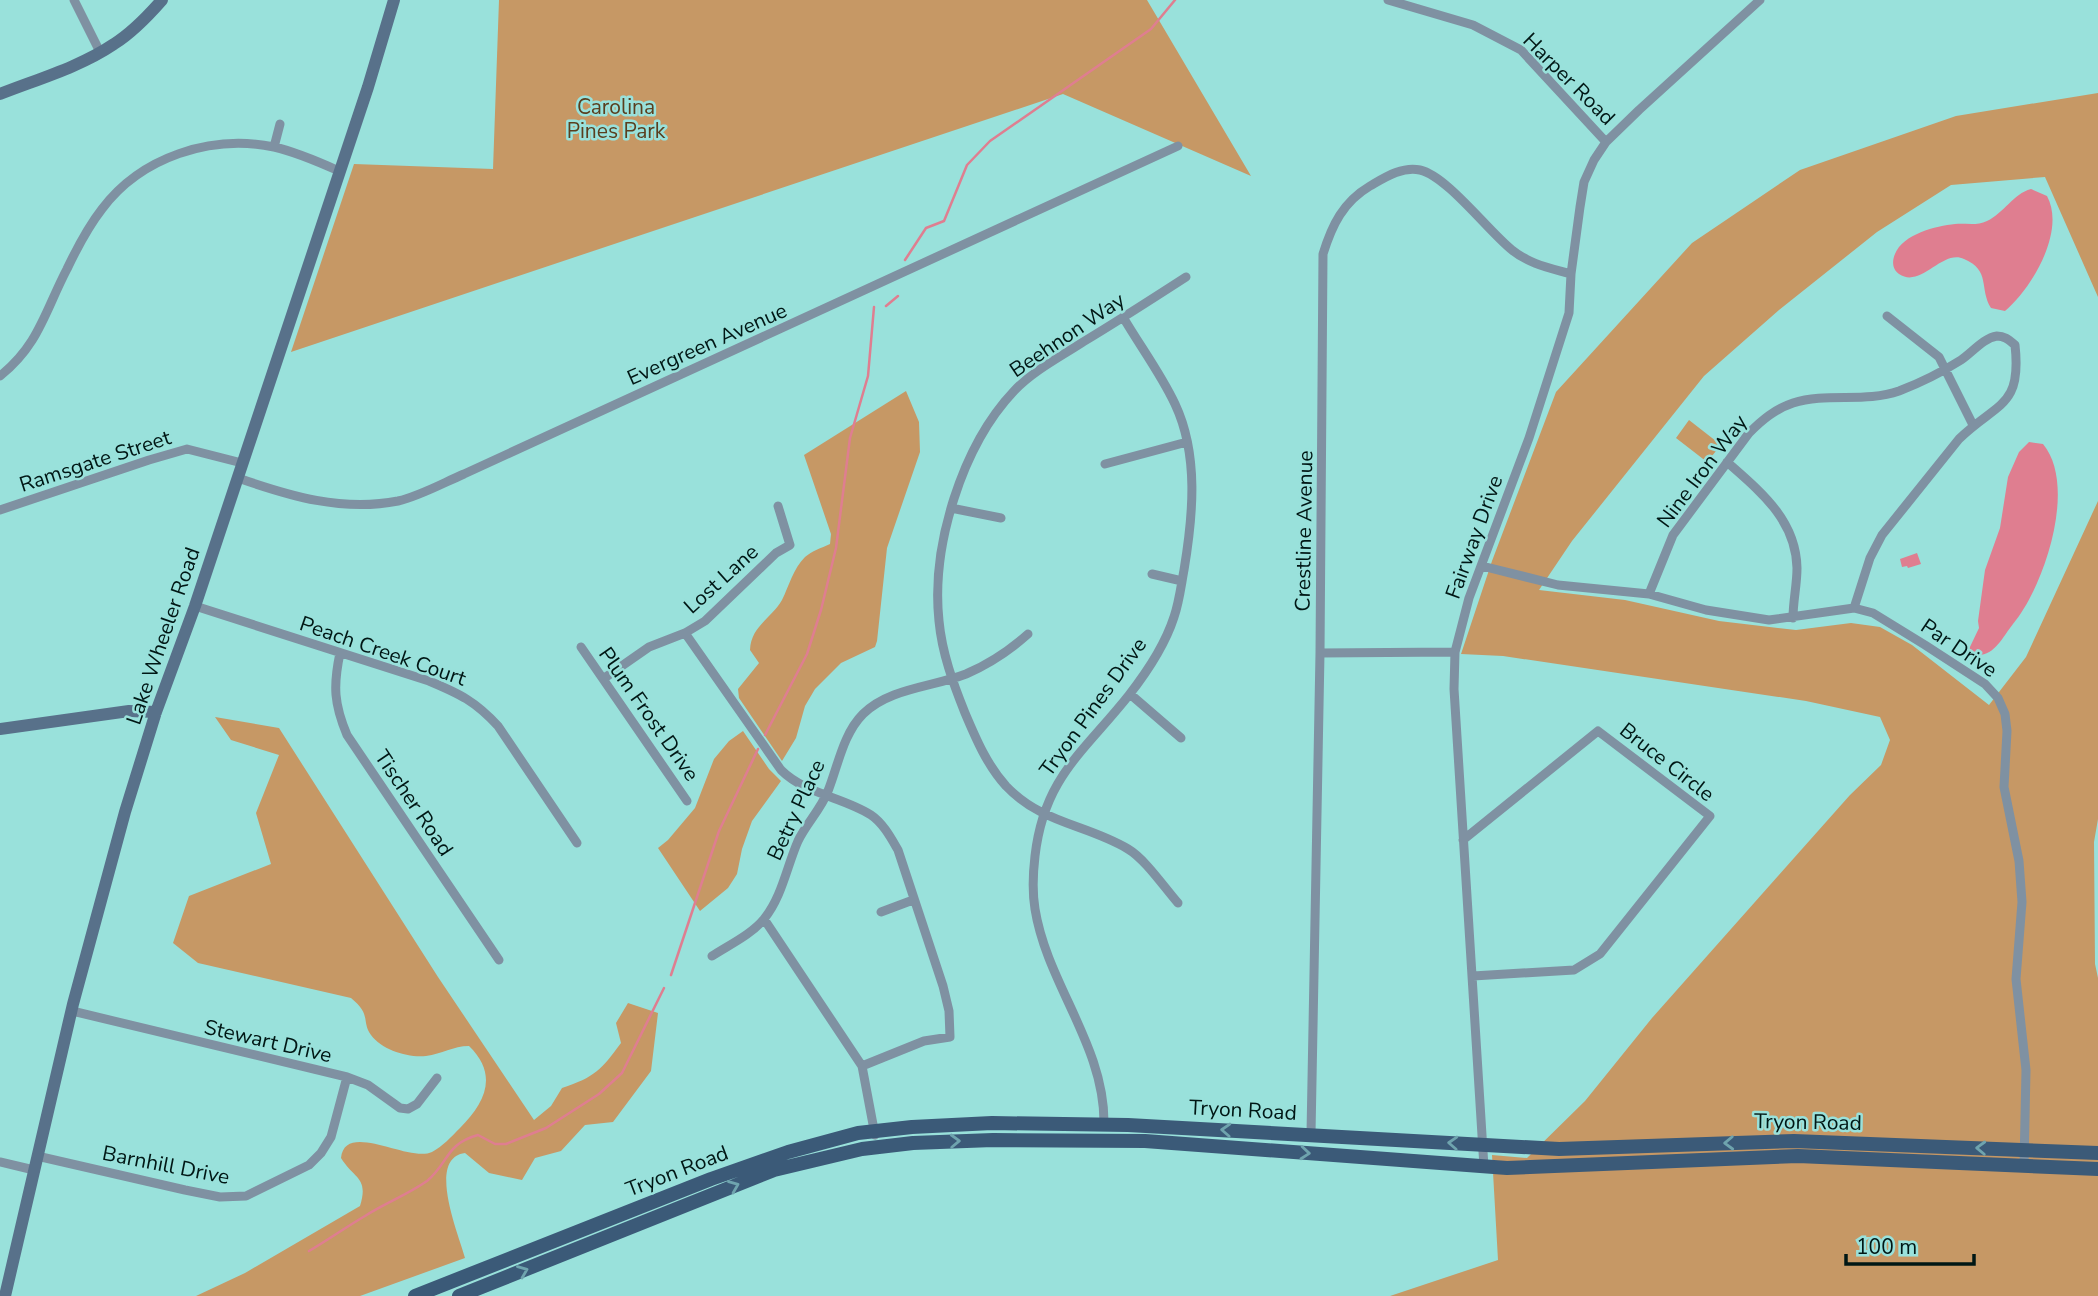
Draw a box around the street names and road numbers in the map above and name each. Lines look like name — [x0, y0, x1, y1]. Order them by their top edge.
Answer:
street label: Harper Road — [1517, 27, 1621, 131]
street label: Beehnon Way — [1004, 286, 1130, 384]
street label: Evergreen Avenue — [623, 296, 791, 392]
street label: Nine Iron Way — [1650, 409, 1754, 533]
street label: Ramsgate Street — [16, 423, 175, 499]
street label: Crestline Avenue — [1289, 450, 1319, 612]
street label: Fairway Drive — [1439, 471, 1509, 603]
street label: Lost Lane — [678, 538, 764, 620]
street label: Lake Wheeler Road — [120, 544, 206, 728]
street label: Peach Creek Court — [296, 609, 471, 693]
street label: Par Drive — [1915, 612, 2003, 684]
street label: Tryon Pines Drive — [1033, 632, 1153, 782]
street label: Plum Frost Drive — [592, 641, 706, 787]
street label: Bruce Circle — [1614, 716, 1720, 808]
street label: Tischer Road — [368, 745, 460, 861]
street label: Betry Place — [760, 755, 832, 865]
street label: Stewart Drive — [201, 1013, 335, 1069]
street label: Tryon Road — [1188, 1093, 1298, 1127]
street label: Tryon Road — [1754, 1107, 1862, 1137]
street label: Barnhill Drive — [100, 1139, 232, 1191]
street label: Tryon Road — [622, 1139, 732, 1203]

